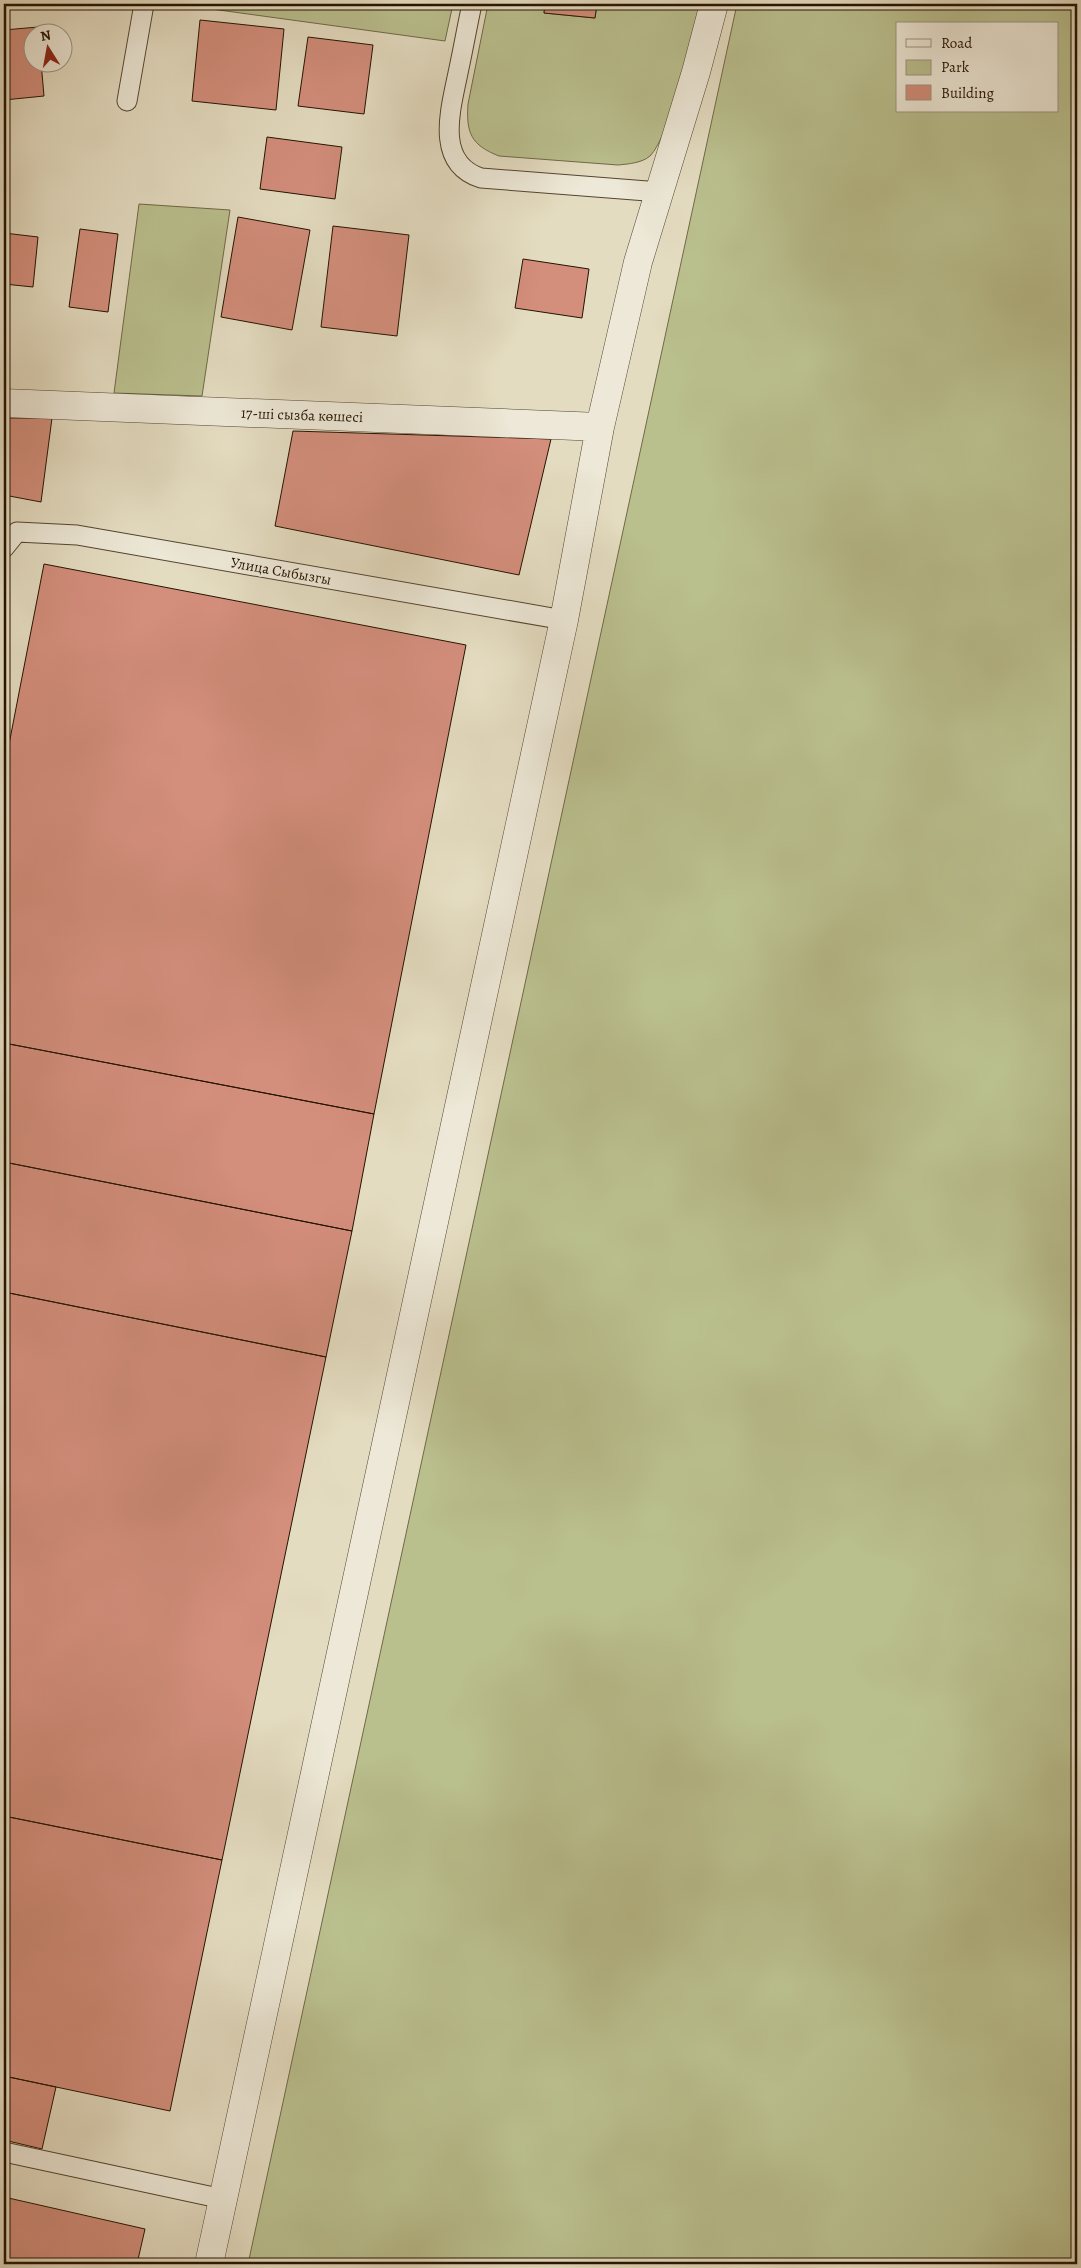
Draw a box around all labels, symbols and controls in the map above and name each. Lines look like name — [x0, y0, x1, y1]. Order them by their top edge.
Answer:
north arrow — [22, 22, 72, 72]
legend — [896, 22, 1058, 112]
text: N — [39, 25, 52, 46]
text: Road — [941, 33, 973, 53]
text: Park — [941, 57, 970, 77]
text: Building — [941, 83, 994, 103]
street label: 17-ші сызба көшесі — [241, 403, 363, 427]
street label: Улица Сыбызгы — [229, 552, 333, 590]

